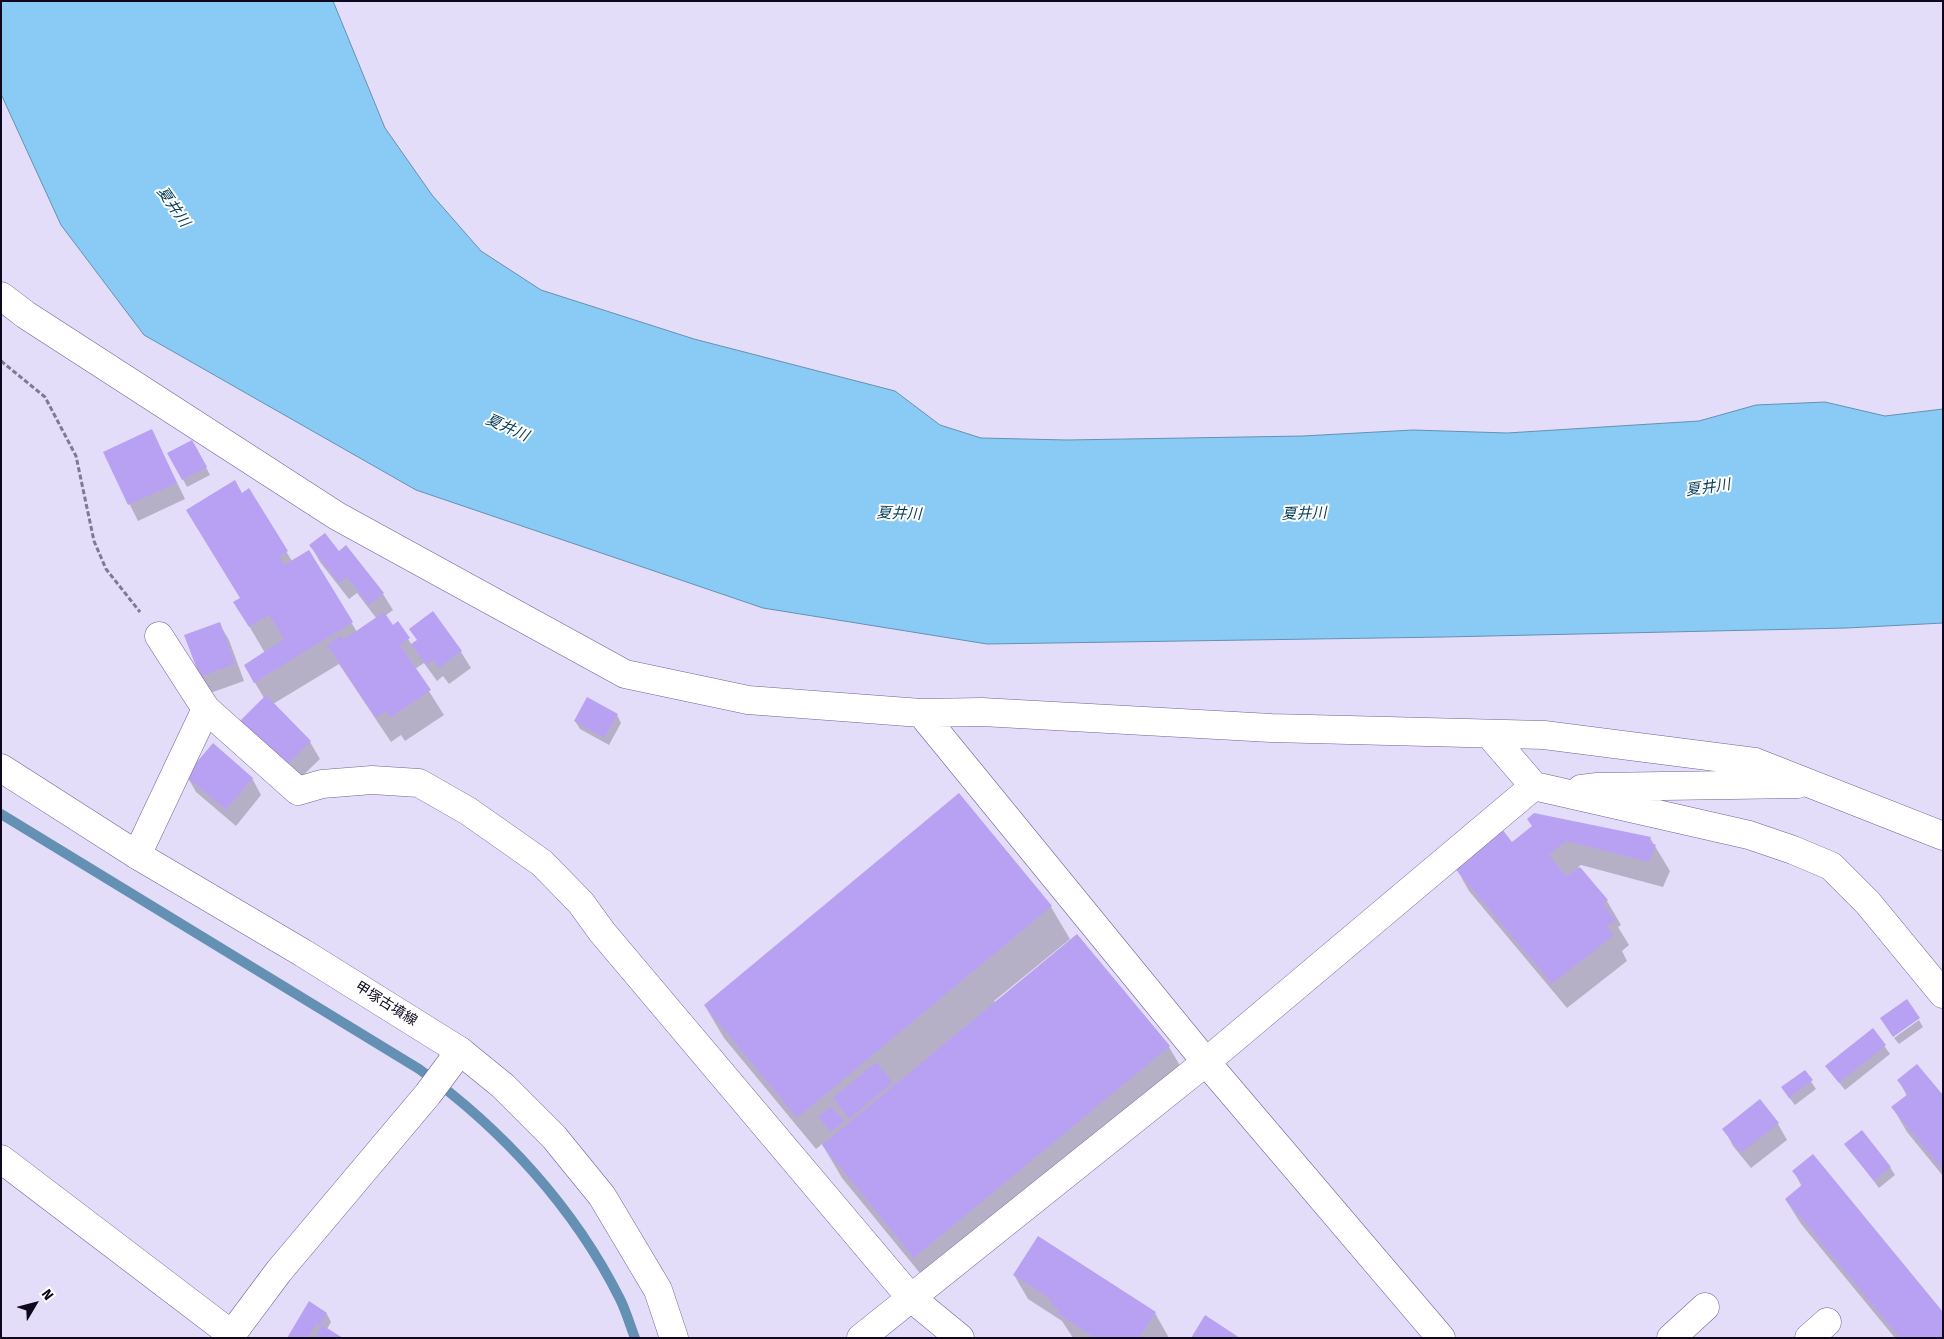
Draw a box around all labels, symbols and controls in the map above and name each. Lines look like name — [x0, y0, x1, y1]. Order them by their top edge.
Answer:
water label: 夏井川 — [153, 183, 193, 231]
water label: 夏井川 — [483, 411, 531, 445]
water label: 夏井川 — [1684, 476, 1732, 500]
water label: 夏井川 — [876, 504, 922, 524]
water label: 夏井川 — [1281, 504, 1327, 524]
street label: 甲塚古墳線 — [352, 978, 420, 1030]
north arrow — [10, 1279, 60, 1329]
text: N — [38, 1286, 57, 1303]

